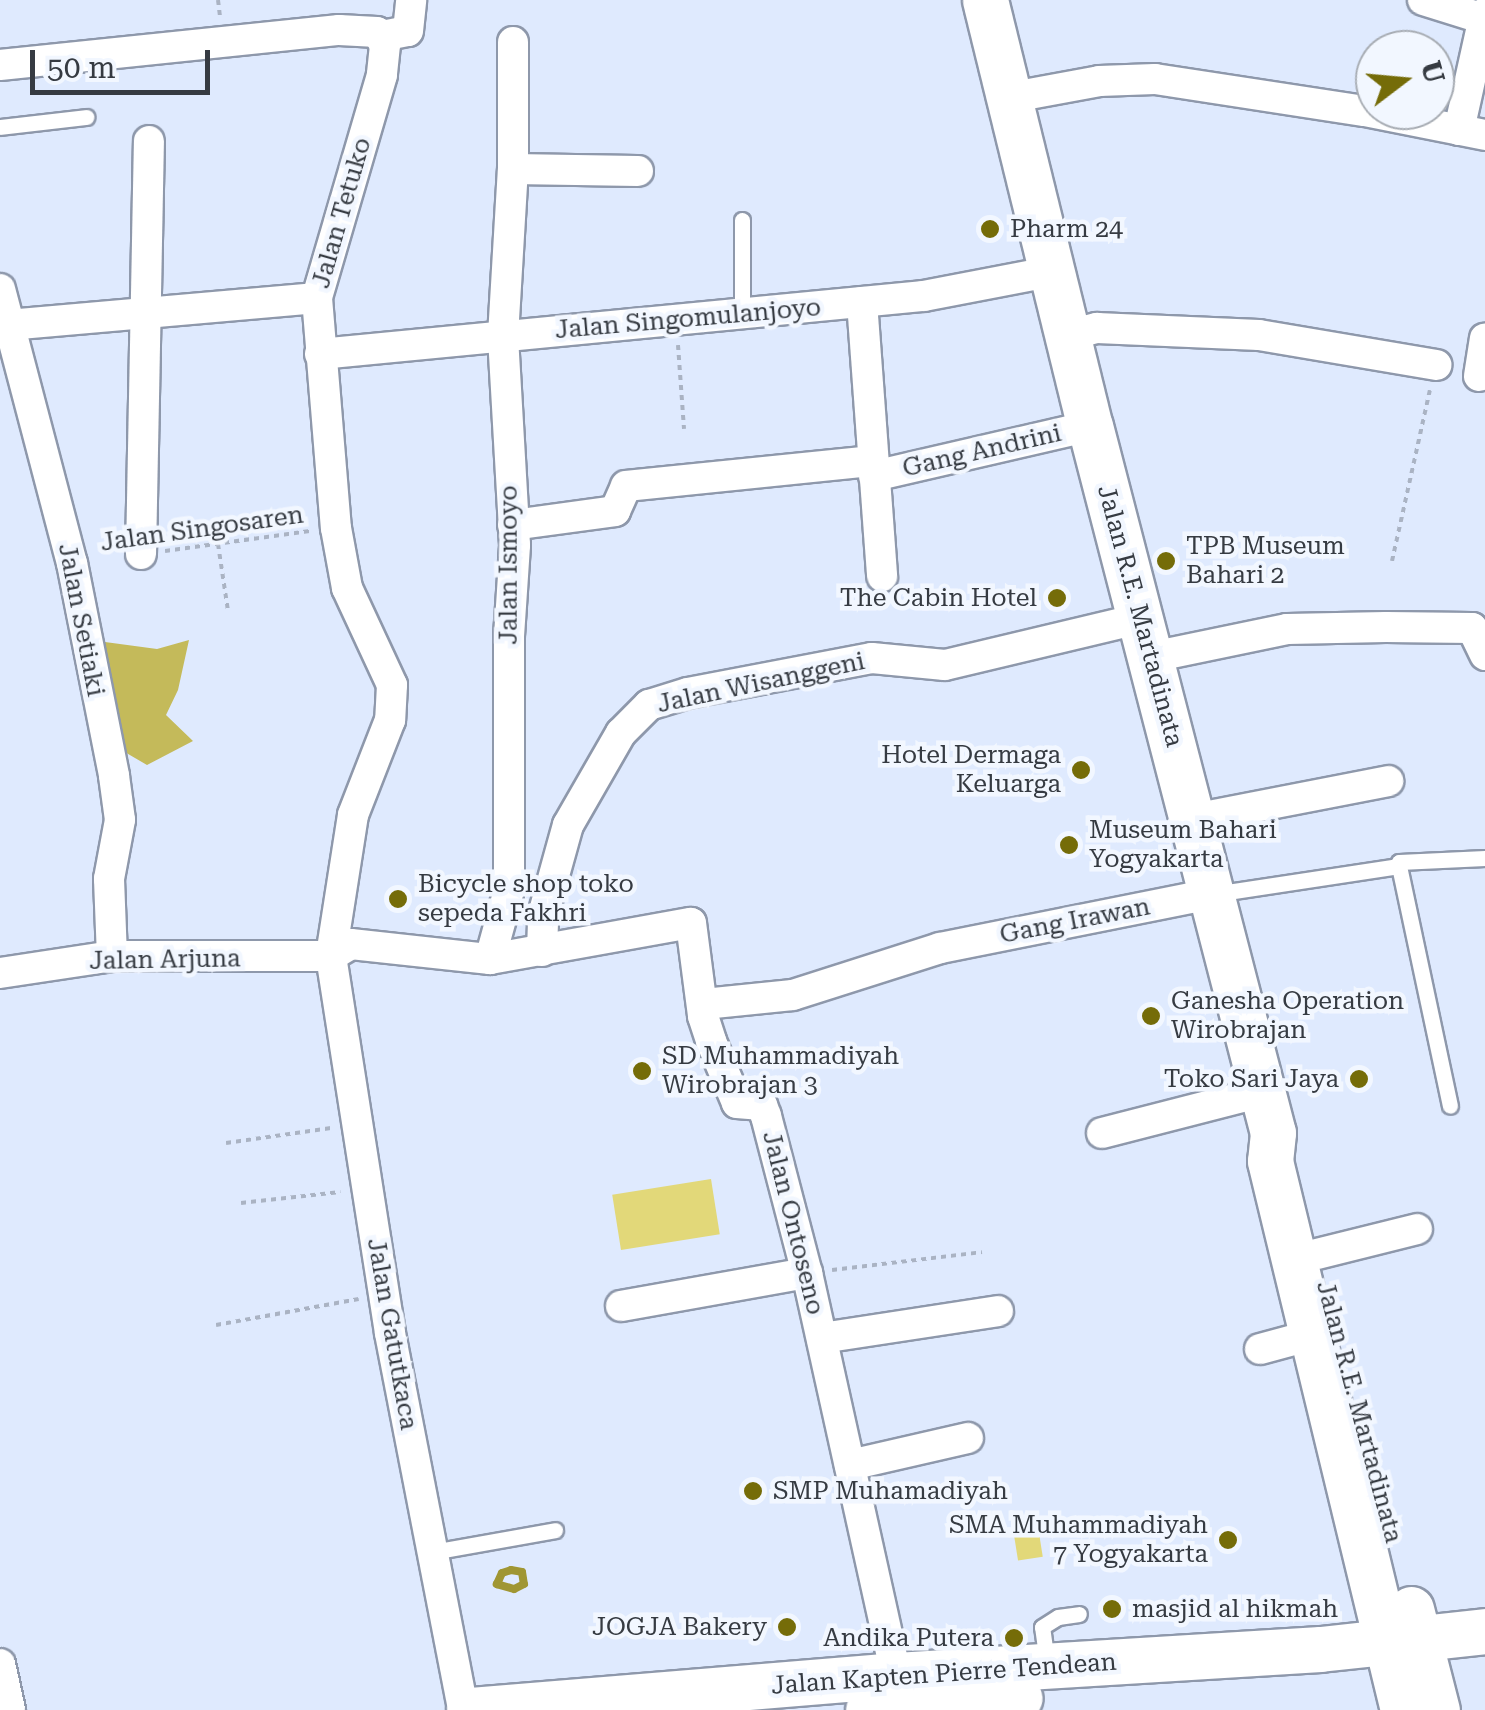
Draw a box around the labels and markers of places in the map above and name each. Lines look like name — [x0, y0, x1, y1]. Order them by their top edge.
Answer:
place label: Pharm 24 — [1010, 214, 1123, 244]
marker: Pharm 24 — [979, 218, 1001, 240]
place label: TPB Museum Bahari 2 — [1186, 532, 1345, 591]
marker: TPB Museum Bahari 2 — [1155, 550, 1177, 572]
place label: The Cabin Hotel — [840, 583, 1037, 613]
marker: The Cabin Hotel — [1046, 587, 1068, 609]
place label: Hotel Dermaga Keluarga — [881, 741, 1061, 800]
marker: Hotel Dermaga Keluarga — [1070, 759, 1092, 781]
place label: Museum Bahari Yogyakarta — [1089, 816, 1277, 875]
marker: Museum Bahari Yogyakarta — [1058, 834, 1080, 856]
place label: Bicycle shop toko sepeda Fakhri — [418, 870, 634, 929]
marker: Bicycle shop toko sepeda Fakhri — [387, 888, 409, 910]
place label: Ganesha Operation Wirobrajan — [1171, 987, 1404, 1046]
marker: Ganesha Operation Wirobrajan — [1140, 1005, 1162, 1027]
place label: SD Muhammadiyah Wirobrajan 3 — [662, 1042, 899, 1101]
marker: SD Muhammadiyah Wirobrajan 3 — [631, 1060, 653, 1082]
place label: Toko Sari Jaya — [1164, 1064, 1339, 1094]
marker: Toko Sari Jaya — [1348, 1068, 1370, 1090]
place label: SMP Muhamadiyah — [773, 1476, 1008, 1506]
marker: SMP Muhamadiyah — [742, 1480, 764, 1502]
place label: SMA Muhammadiyah 7 Yogyakarta — [949, 1511, 1208, 1570]
marker: SMA Muhammadiyah 7 Yogyakarta — [1217, 1529, 1239, 1551]
place label: masjid al hikmah — [1132, 1594, 1338, 1624]
marker: masjid al hikmah — [1101, 1598, 1123, 1620]
place label: JOGJA Bakery — [592, 1612, 767, 1642]
marker: JOGJA Bakery — [776, 1616, 798, 1638]
place label: Andika Putera — [823, 1623, 994, 1653]
marker: Andika Putera — [1003, 1627, 1025, 1649]

